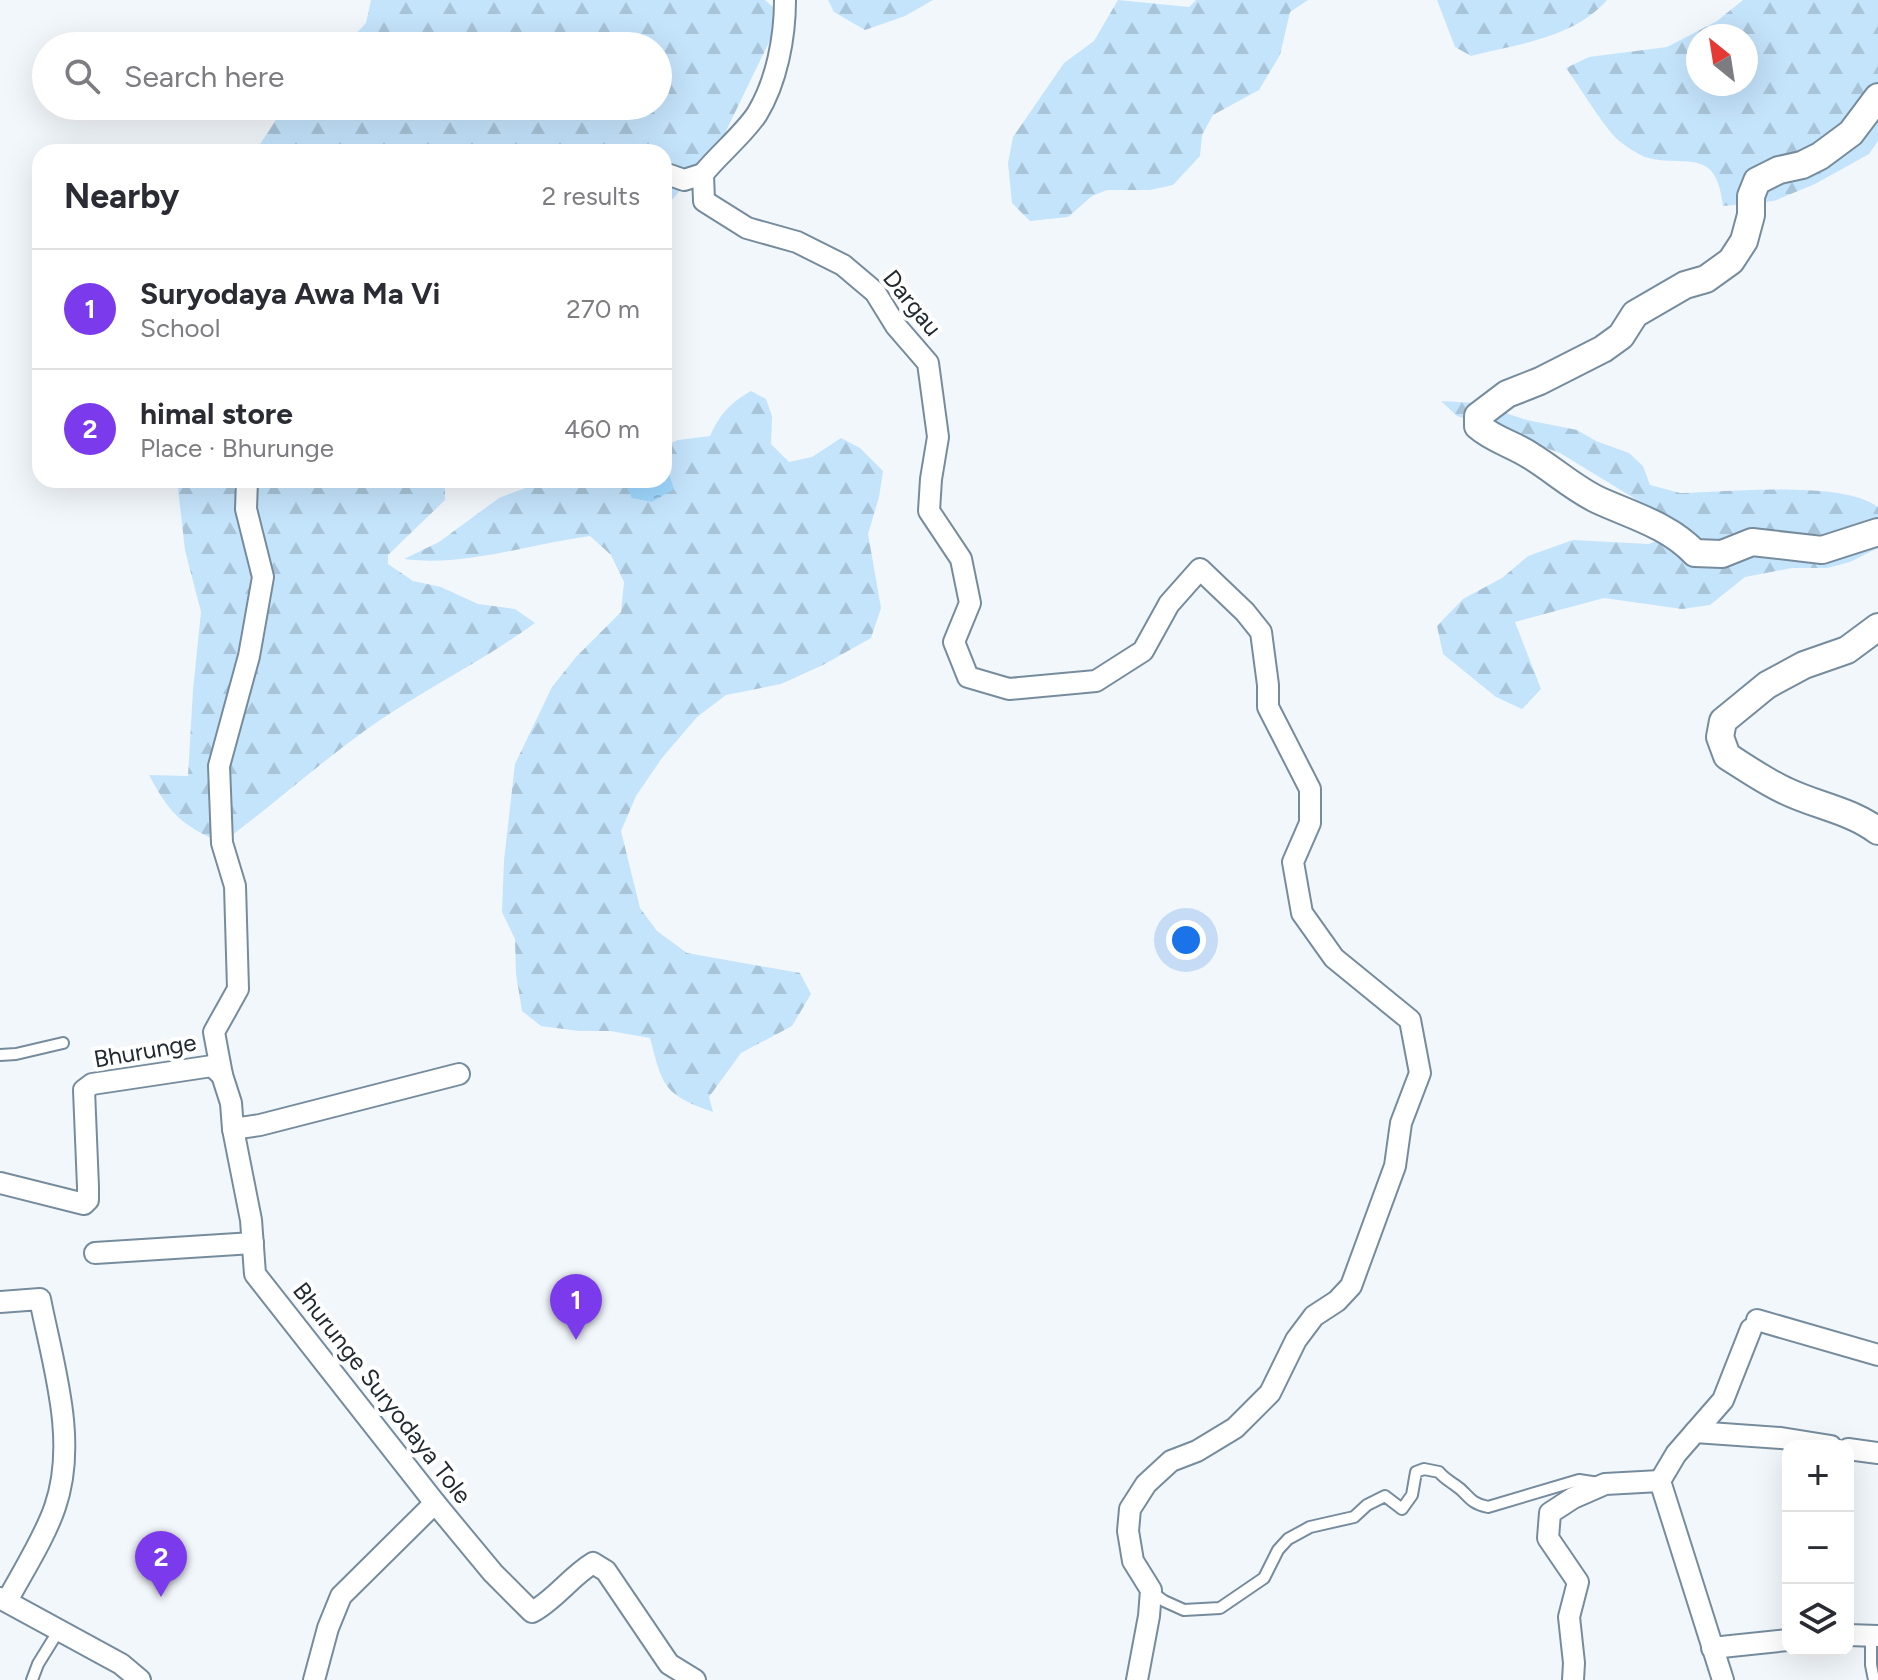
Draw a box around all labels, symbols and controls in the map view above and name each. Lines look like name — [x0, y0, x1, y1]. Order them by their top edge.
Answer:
north arrow — [1686, 24, 1758, 96]
search box — [32, 32, 672, 120]
icon: search — [60, 54, 104, 98]
text: Search here — [124, 58, 284, 95]
text: Nearby — [64, 176, 179, 217]
text: 2 results — [542, 180, 640, 212]
street label: Dargau — [877, 264, 948, 342]
text: Suryodaya Awa Ma Vi — [140, 275, 440, 312]
text: 1 — [85, 293, 95, 325]
text: 270 m — [566, 293, 640, 325]
text: School — [140, 312, 220, 344]
text: himal store — [140, 395, 293, 432]
text: 2 — [82, 413, 98, 445]
text: 460 m — [564, 413, 640, 445]
text: Place · Bhurunge — [140, 432, 334, 464]
your location — [1166, 920, 1206, 960]
street label: Bhurunge — [91, 1027, 198, 1074]
pin: 1 — [550, 1274, 602, 1340]
street label: Bhurunge Suryodaya Tole — [287, 1276, 478, 1509]
map controls — [1782, 1440, 1854, 1656]
button: + — [1782, 1440, 1854, 1512]
button: − — [1782, 1512, 1854, 1584]
pin: 2 — [135, 1531, 187, 1597]
button: layers — [1782, 1584, 1854, 1656]

